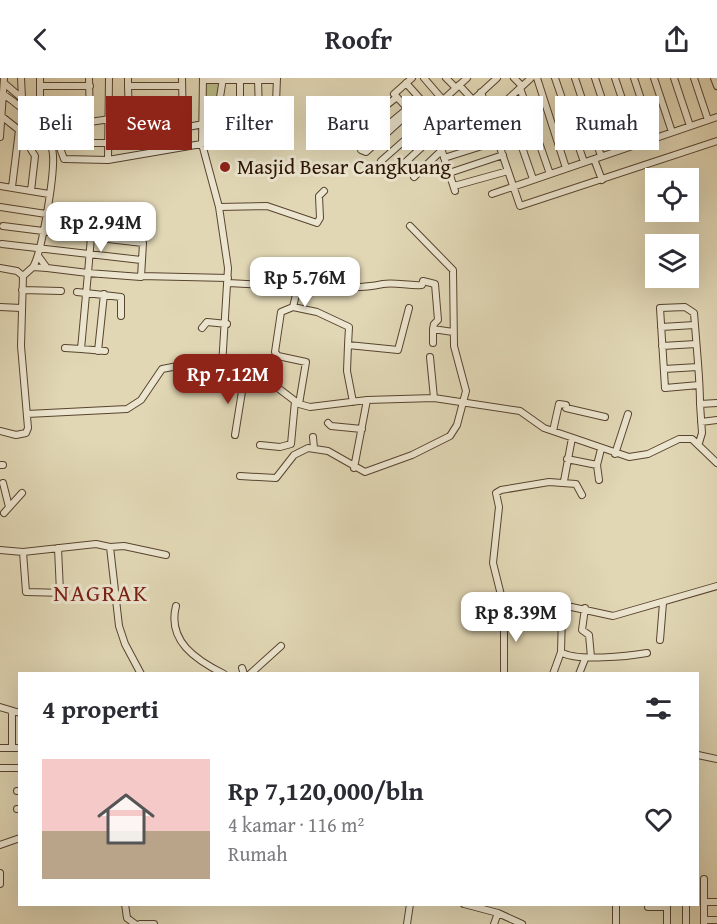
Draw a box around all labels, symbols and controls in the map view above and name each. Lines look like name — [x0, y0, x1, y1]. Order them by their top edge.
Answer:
text: Roofr — [325, 19, 392, 59]
icon: back — [24, 23, 57, 56]
icon: share — [660, 23, 693, 56]
chip: Beli — [18, 96, 94, 150]
chip: Sewa — [106, 96, 192, 150]
chip: Filter — [204, 96, 294, 150]
chip: Baru — [306, 96, 390, 150]
chip: Apartemen — [402, 96, 543, 150]
chip: Rumah — [555, 96, 659, 150]
place label: Masjid Besar Cangkuang — [237, 151, 451, 182]
marker: Masjid Besar Cangkuang — [218, 160, 232, 174]
map controls — [645, 168, 699, 288]
button: locate — [645, 168, 699, 222]
pin: Rp 2.94M — [39, 202, 163, 253]
text: Rp 2.94M — [60, 207, 142, 236]
button: layers — [645, 234, 699, 288]
pin: Rp 5.76M — [243, 257, 367, 308]
text: Rp 5.76M — [264, 262, 346, 291]
pin: Rp 7.12M — [166, 354, 290, 405]
text: Rp 7.12M — [187, 359, 269, 388]
district label: NAGRAK — [53, 575, 149, 610]
pin: Rp 8.39M — [454, 592, 578, 643]
text: Rp 8.39M — [475, 597, 557, 626]
text: 4 properti — [42, 689, 159, 728]
icon: filters — [642, 692, 675, 725]
text: Rp 7,120,000/bln — [228, 771, 424, 810]
icon: home — [90, 783, 162, 855]
icon: heart — [642, 803, 675, 836]
text: 4 kamar · 116 m² — [228, 810, 364, 839]
text: Rumah — [228, 839, 287, 868]

